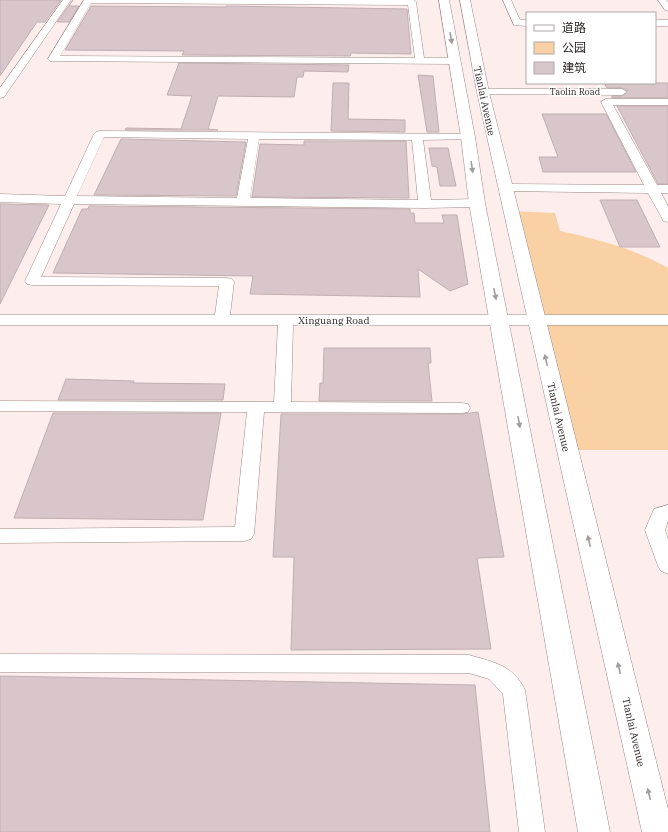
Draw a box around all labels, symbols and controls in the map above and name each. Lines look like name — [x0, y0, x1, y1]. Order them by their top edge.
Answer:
legend — [526, 12, 656, 84]
text: 道路 — [562, 20, 586, 35]
one-way arrow — [448, 32, 454, 45]
text: 公园 — [562, 40, 586, 55]
text: 建筑 — [562, 60, 586, 75]
street label: Tianlai Avenue — [471, 65, 498, 137]
street label: Taolin Road — [550, 86, 601, 97]
one-way arrow — [469, 161, 475, 173]
one-way arrow — [493, 288, 499, 301]
street label: Xinguang Road — [298, 314, 370, 327]
one-way arrow — [542, 354, 548, 366]
street label: Tianlai Avenue — [544, 381, 573, 453]
one-way arrow — [516, 416, 522, 428]
one-way arrow — [586, 535, 592, 547]
one-way arrow — [616, 661, 622, 674]
street label: Tianlai Avenue — [619, 696, 648, 768]
one-way arrow — [646, 788, 652, 800]

